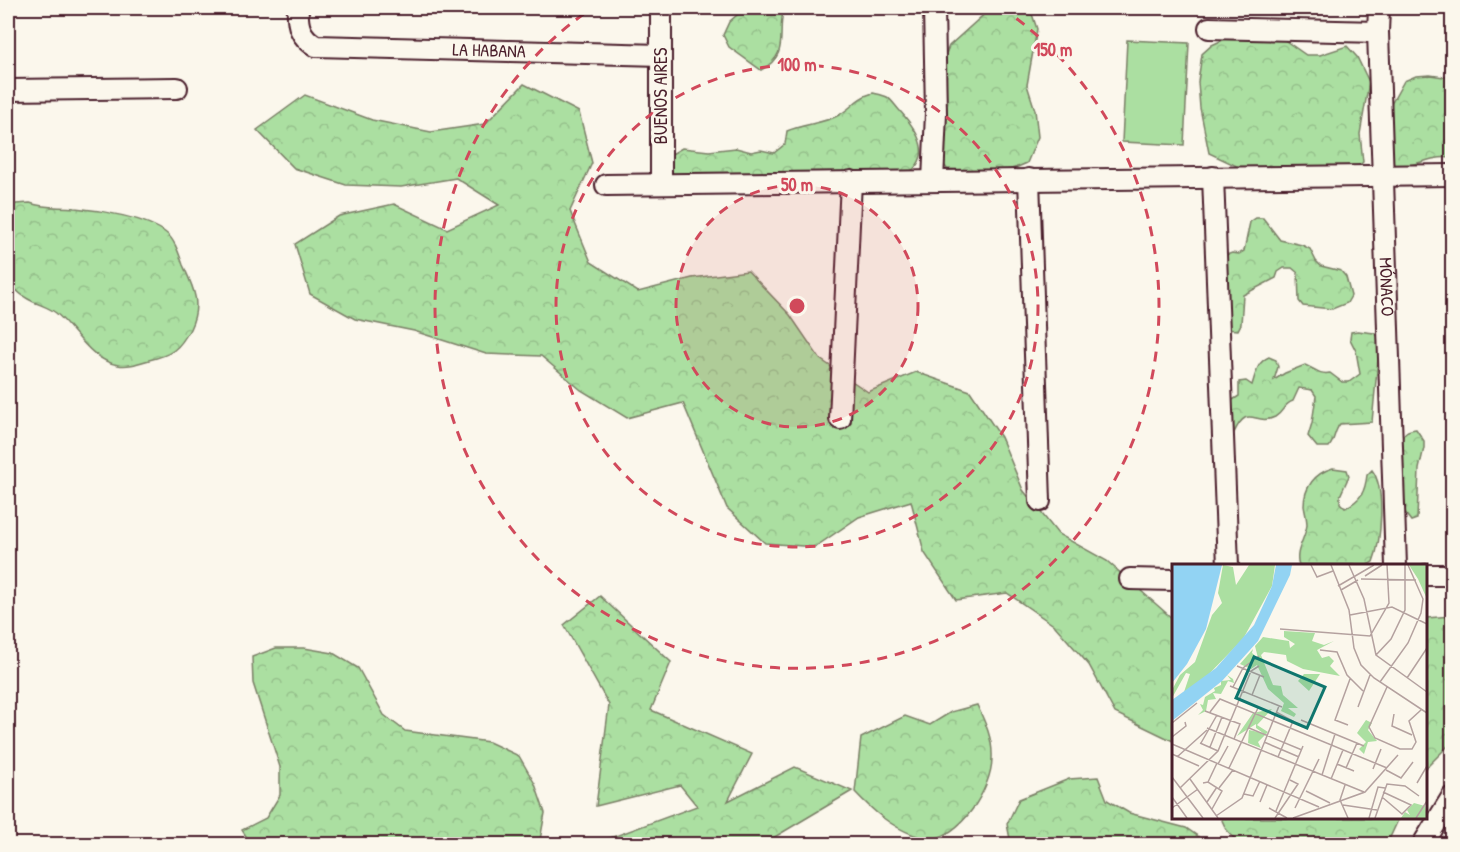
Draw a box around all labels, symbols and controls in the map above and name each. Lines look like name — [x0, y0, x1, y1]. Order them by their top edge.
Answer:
street label: LA HABANA — [452, 37, 526, 63]
text: 150 m — [1034, 37, 1072, 62]
street label: BUENOS AIRES — [648, 48, 673, 144]
text: 100 m — [777, 52, 817, 77]
text: 50 m — [781, 172, 813, 197]
street label: MÓNACO — [1374, 257, 1401, 317]
centre of rings — [787, 296, 807, 316]
inset map — [1172, 564, 1427, 819]

